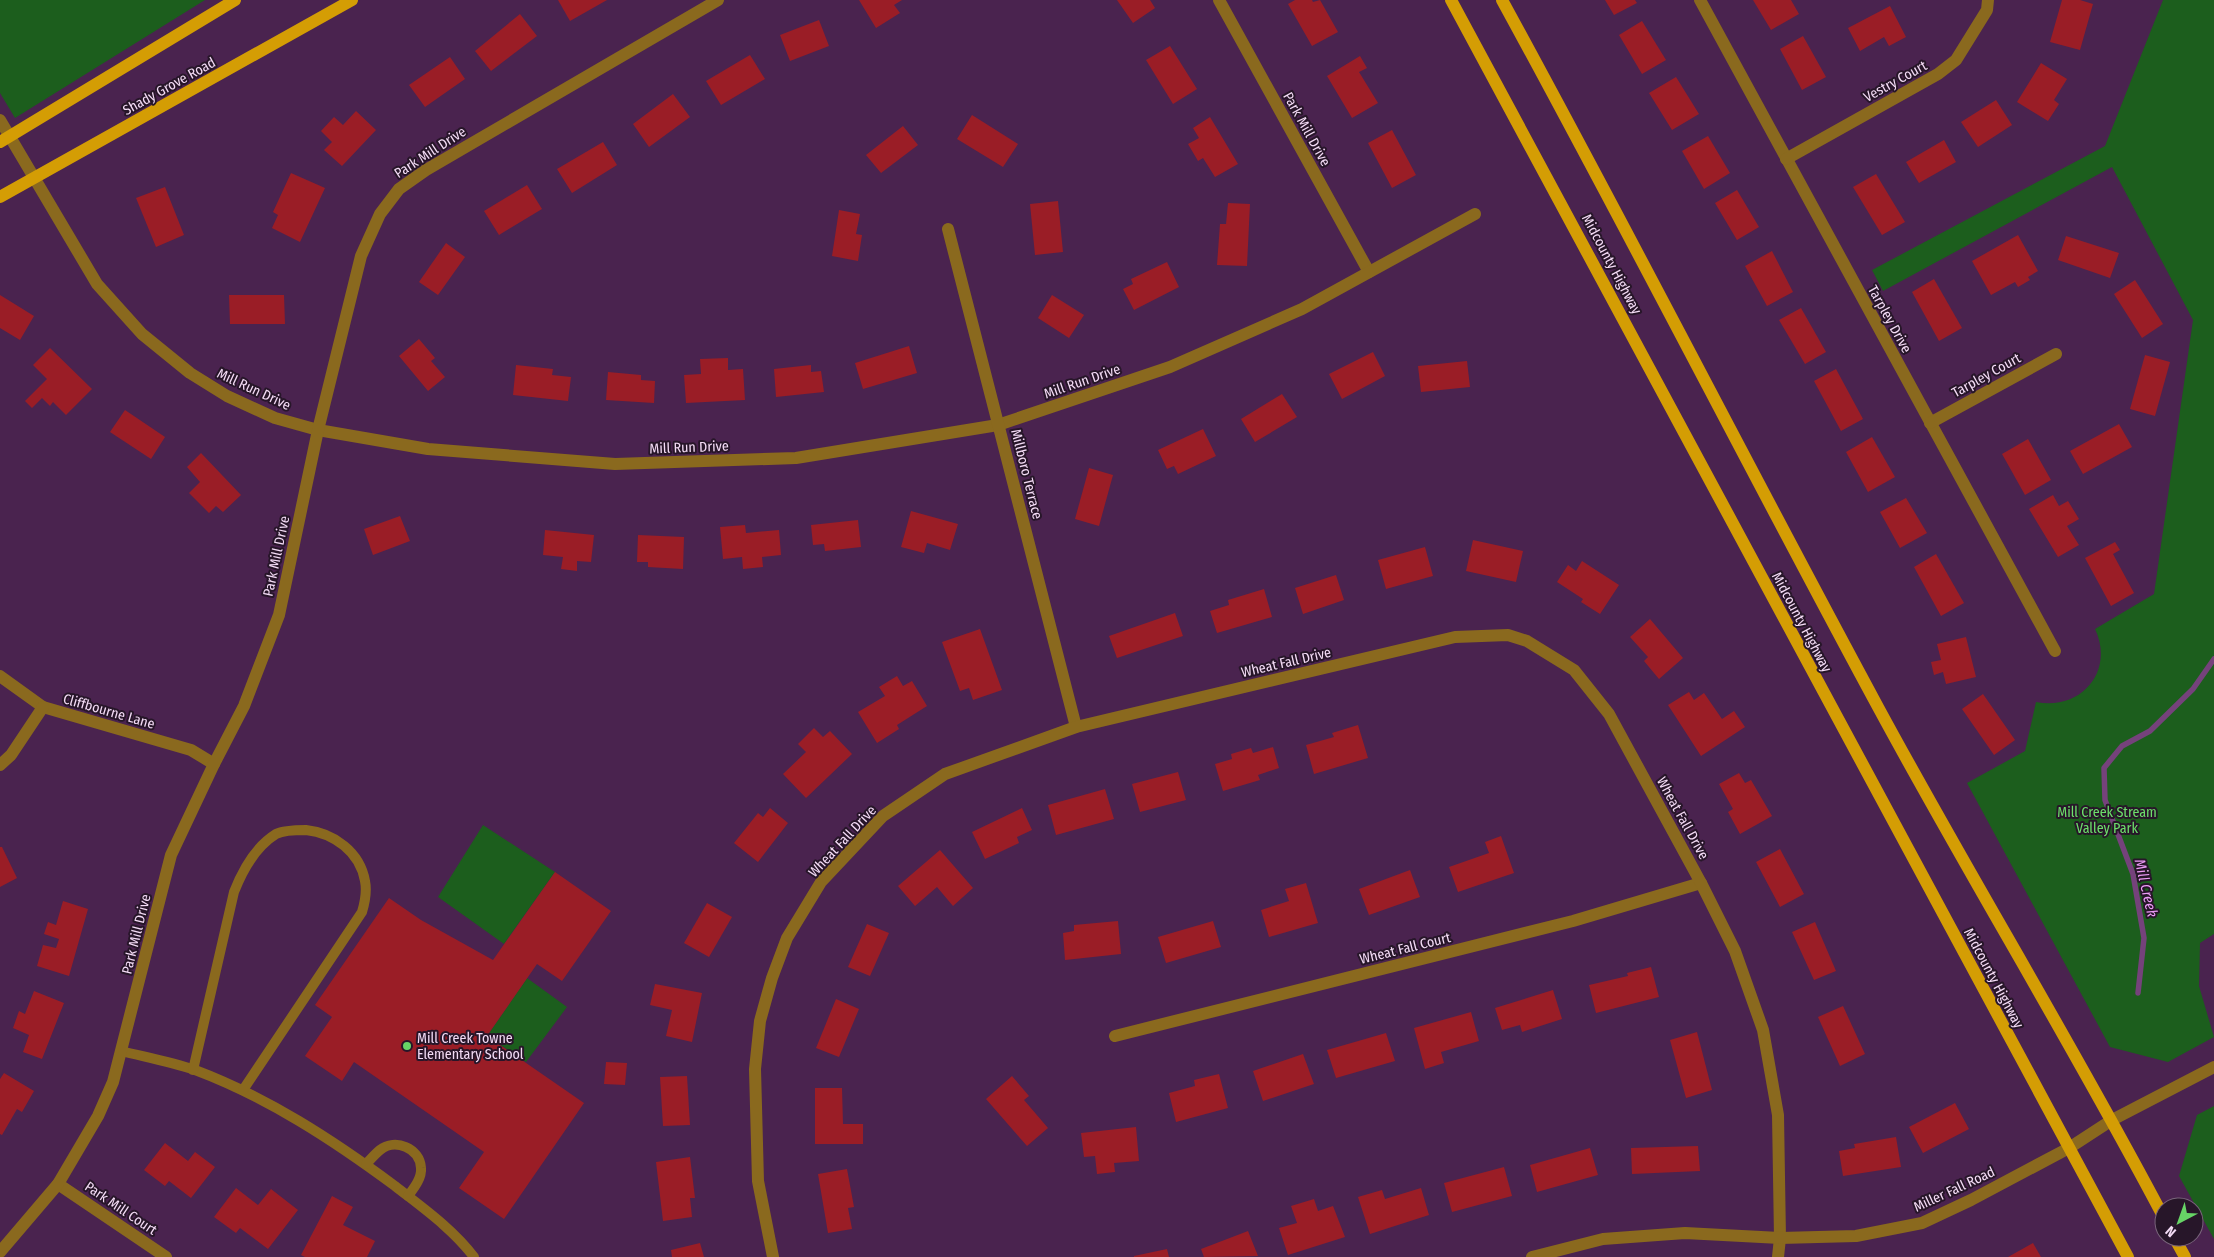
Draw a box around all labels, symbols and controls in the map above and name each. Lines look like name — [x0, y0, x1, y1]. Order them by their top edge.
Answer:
street label: Shady Grove Road — [120, 54, 219, 119]
street label: Vestry Court — [1861, 57, 1930, 106]
street label: Park Mill Drive — [1279, 89, 1334, 169]
street label: Park Mill Drive — [391, 123, 469, 182]
street label: Midcounty Highway — [1578, 211, 1645, 318]
street label: Tarpley Drive — [1864, 282, 1915, 356]
street label: Tarpley Court — [1949, 349, 2024, 401]
street label: Mill Run Drive — [1042, 360, 1123, 402]
street label: Mill Run Drive — [214, 365, 293, 414]
street label: Millboro Terrace — [1007, 427, 1046, 521]
street label: Mill Run Drive — [649, 438, 729, 457]
street label: Park Mill Drive — [260, 514, 293, 598]
street label: Midcounty Highway — [1768, 569, 1835, 676]
street label: Wheat Fall Drive — [1240, 644, 1333, 681]
street label: Cliffbourne Lane — [61, 690, 157, 733]
street label: Wheat Fall Drive — [1653, 774, 1712, 863]
street label: Wheat Fall Drive — [805, 802, 880, 881]
park label: Mill Creek Stream Valley Park — [2057, 804, 2157, 837]
water label: Mill Creek — [2131, 857, 2162, 920]
street label: Park Mill Drive — [118, 892, 155, 976]
street label: Midcounty Highway — [1960, 925, 2027, 1032]
street label: Wheat Fall Court — [1358, 929, 1453, 968]
place label: Mill Creek Towne Elementary School — [417, 1030, 524, 1063]
marker: Mill Creek Towne Elementary School — [401, 1040, 413, 1052]
street label: Miller Fall Road — [1911, 1163, 1998, 1216]
street label: Park Mill Court — [81, 1178, 160, 1239]
north arrow — [2154, 1197, 2204, 1247]
text: N — [2162, 1222, 2180, 1241]

